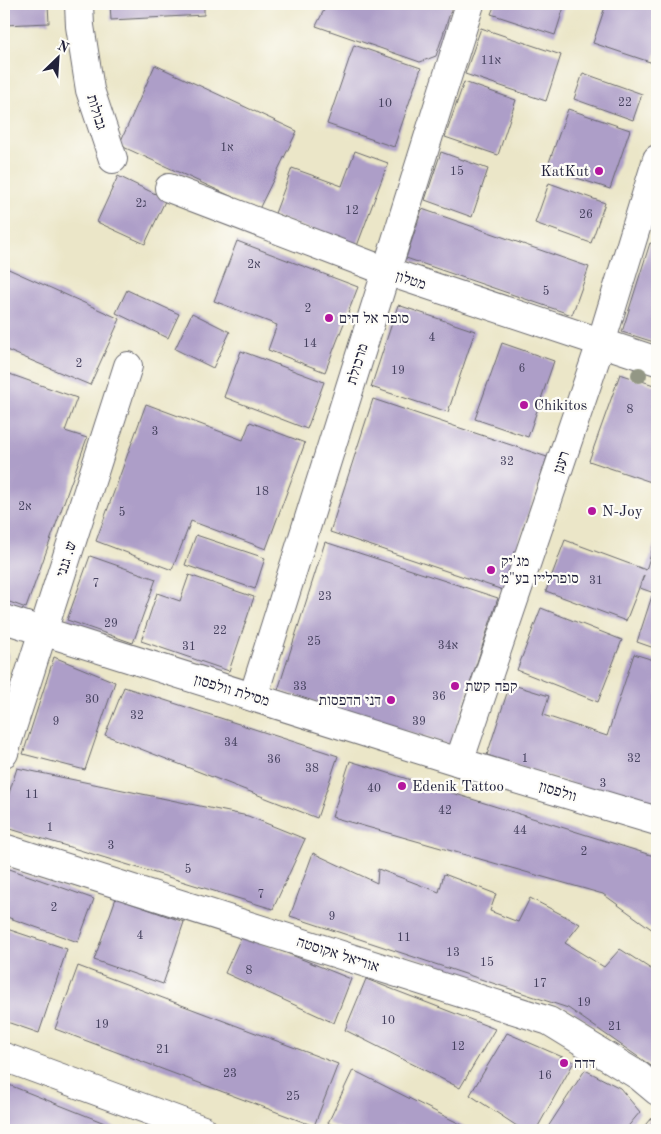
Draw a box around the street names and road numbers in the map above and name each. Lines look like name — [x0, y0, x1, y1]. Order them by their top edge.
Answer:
street label: גבולות — [83, 93, 109, 132]
street label: מטלון — [394, 269, 428, 293]
street label: מרכולת — [344, 342, 372, 387]
street label: רענן — [552, 449, 573, 476]
street label: ש. גנני — [55, 540, 80, 579]
street label: מסילת וולפסון — [192, 672, 271, 710]
street label: וולפסון — [537, 779, 578, 805]
street label: אוריאל אקוסטה — [294, 934, 381, 976]

